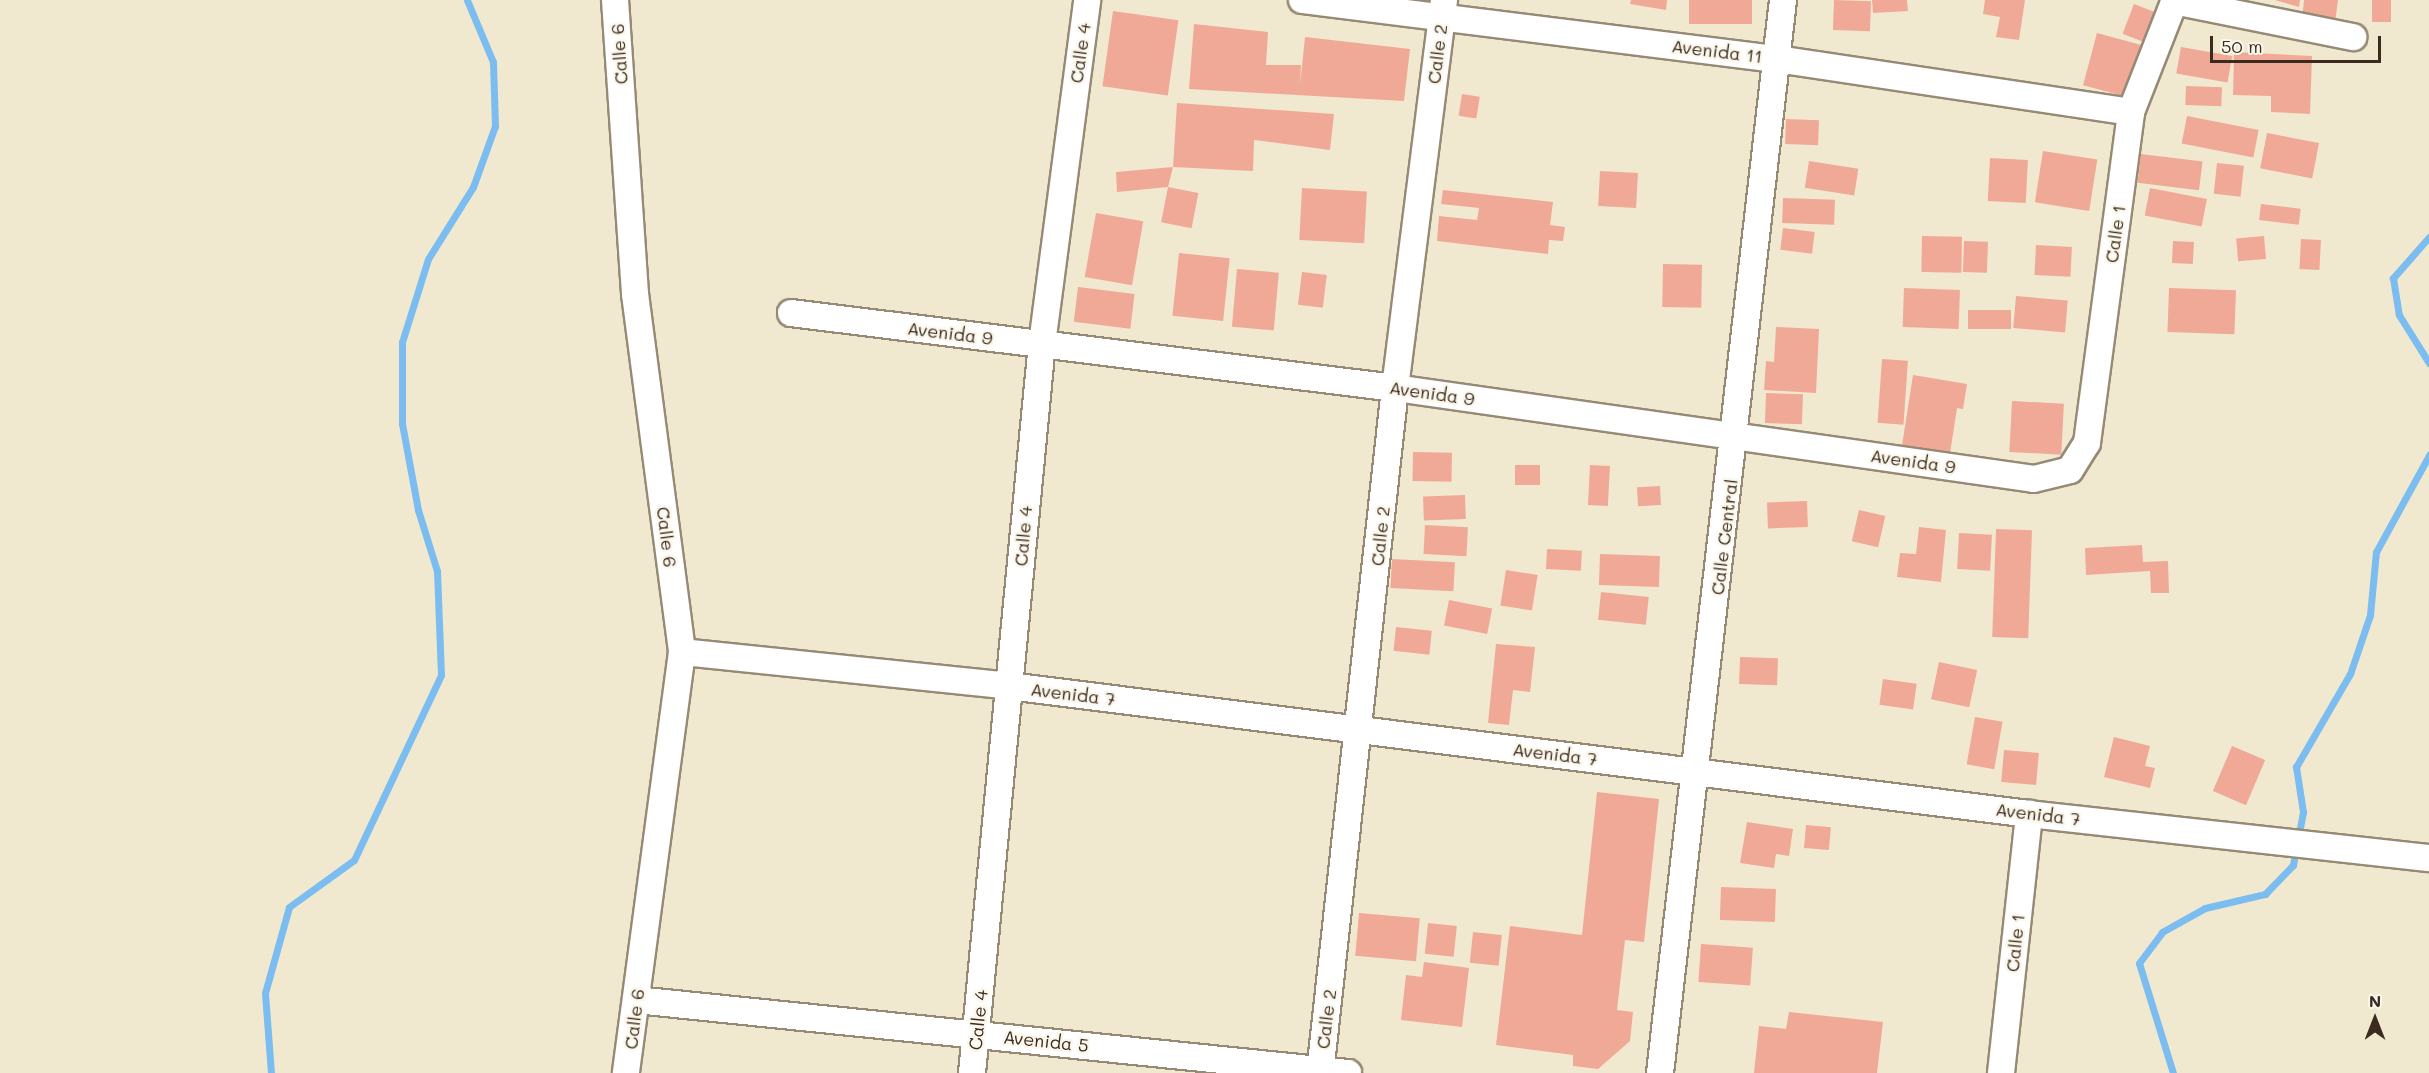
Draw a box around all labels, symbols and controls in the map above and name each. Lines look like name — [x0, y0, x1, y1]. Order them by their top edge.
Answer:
street label: Calle 4 — [1065, 22, 1095, 84]
street label: Calle 6 — [606, 23, 632, 85]
street label: Calle 2 — [1423, 23, 1451, 85]
scale bar — [2213, 24, 2384, 62]
text: 50 m — [2221, 34, 2263, 58]
street label: Avenida 11 — [1670, 35, 1764, 67]
street label: Calle 1 — [2100, 204, 2130, 264]
street label: Avenida 9 — [906, 317, 994, 349]
street label: Avenida 9 — [1388, 376, 1476, 410]
street label: Avenida 9 — [1869, 444, 1957, 478]
street label: Calle Central — [1706, 478, 1742, 596]
street label: Calle 6 — [653, 505, 681, 569]
street label: Calle 4 — [1010, 505, 1036, 567]
street label: Calle 2 — [1366, 505, 1394, 567]
street label: Avenida 7 — [1029, 678, 1117, 710]
street label: Avenida 7 — [1511, 738, 1599, 770]
street label: Avenida 7 — [1994, 798, 2082, 830]
street label: Calle 1 — [2001, 913, 2029, 973]
street label: Calle 6 — [620, 987, 648, 1051]
street label: Calle 2 — [1312, 988, 1340, 1050]
street label: Calle 4 — [964, 989, 992, 1051]
north arrow — [2345, 989, 2405, 1049]
text: N — [2369, 990, 2381, 1011]
street label: Avenida 5 — [1002, 1026, 1090, 1056]

